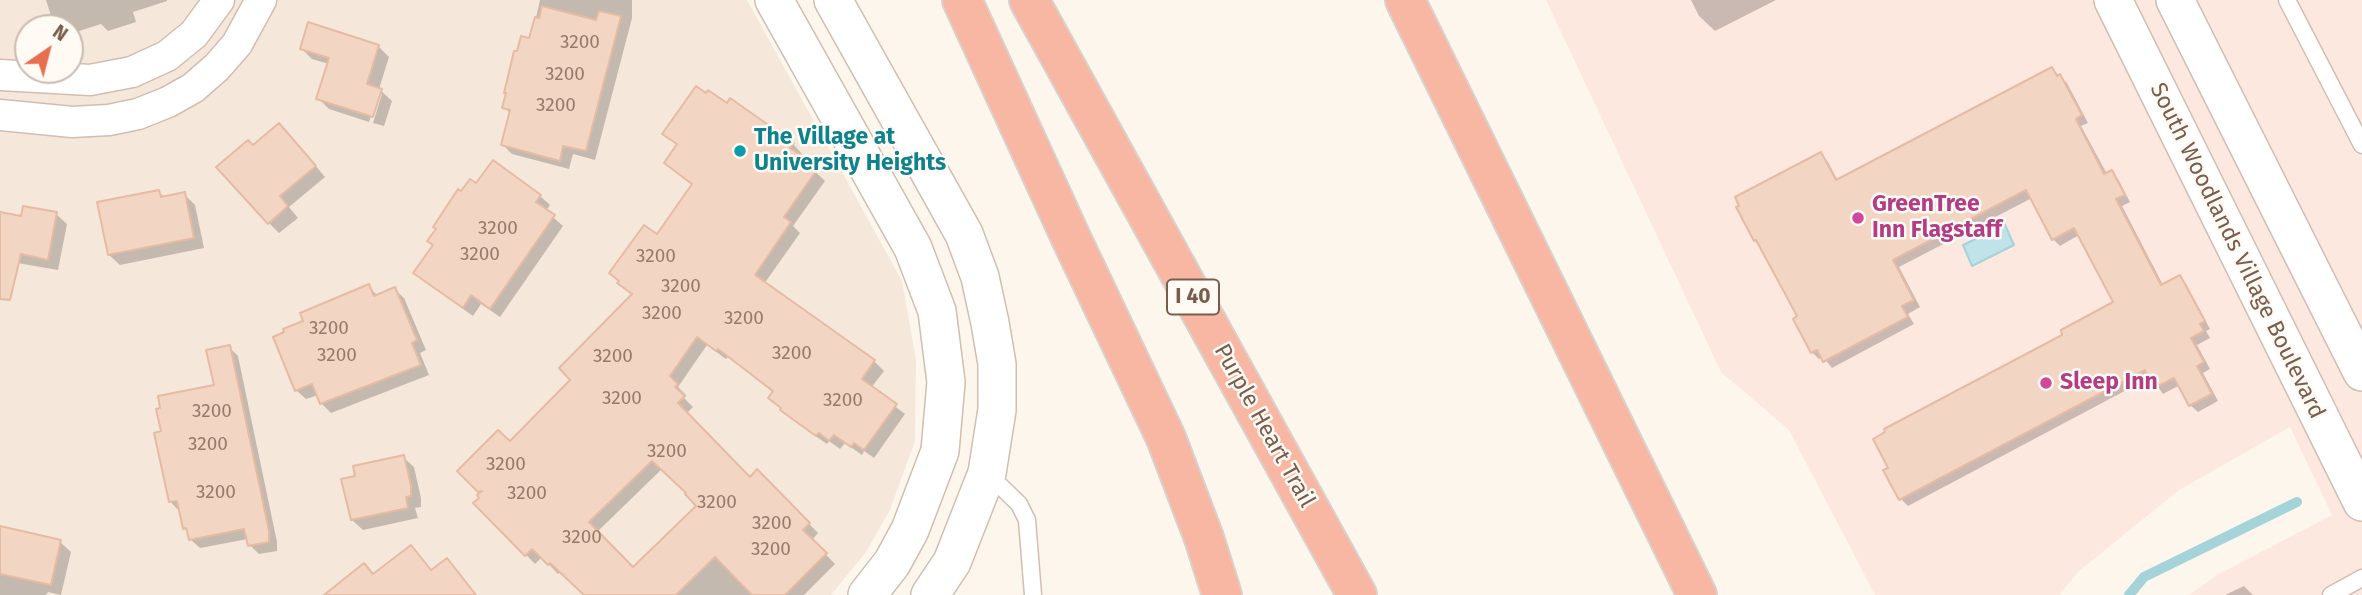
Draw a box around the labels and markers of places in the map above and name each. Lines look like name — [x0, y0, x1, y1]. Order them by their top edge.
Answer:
place label: The Village at University Heights — [754, 124, 946, 178]
marker: The Village at University Heights — [732, 143, 748, 159]
place label: GreenTree Inn Flagstaff — [1872, 191, 2002, 245]
marker: GreenTree Inn Flagstaff — [1850, 210, 1866, 226]
place label: Sleep Inn — [2060, 369, 2158, 397]
marker: Sleep Inn — [2038, 375, 2054, 391]

